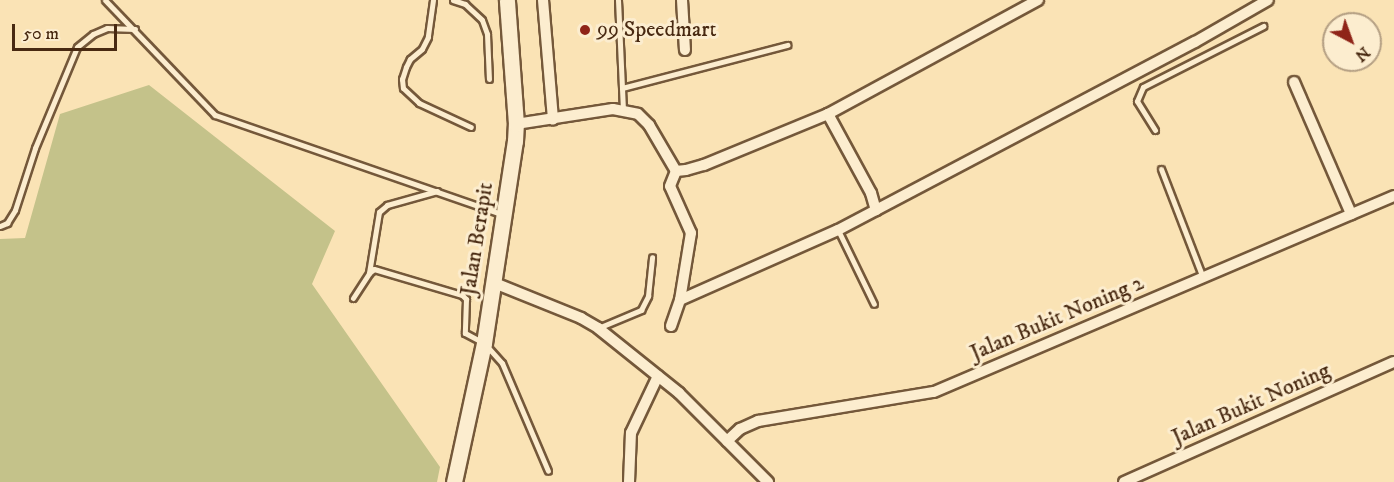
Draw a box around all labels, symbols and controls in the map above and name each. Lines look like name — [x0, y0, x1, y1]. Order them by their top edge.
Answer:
scale bar — [15, 12, 120, 50]
north arrow — [1322, 12, 1382, 72]
place label: 99 Speedmart — [597, 17, 717, 43]
text: 50 m — [23, 23, 59, 45]
marker: 99 Speedmart — [578, 23, 592, 37]
text: N — [1351, 42, 1374, 66]
street label: Jalan Berapit — [455, 181, 499, 297]
street label: Jalan Bukit Noning 2 — [966, 270, 1148, 366]
street label: Jalan Bukit Noning — [1168, 357, 1334, 451]

